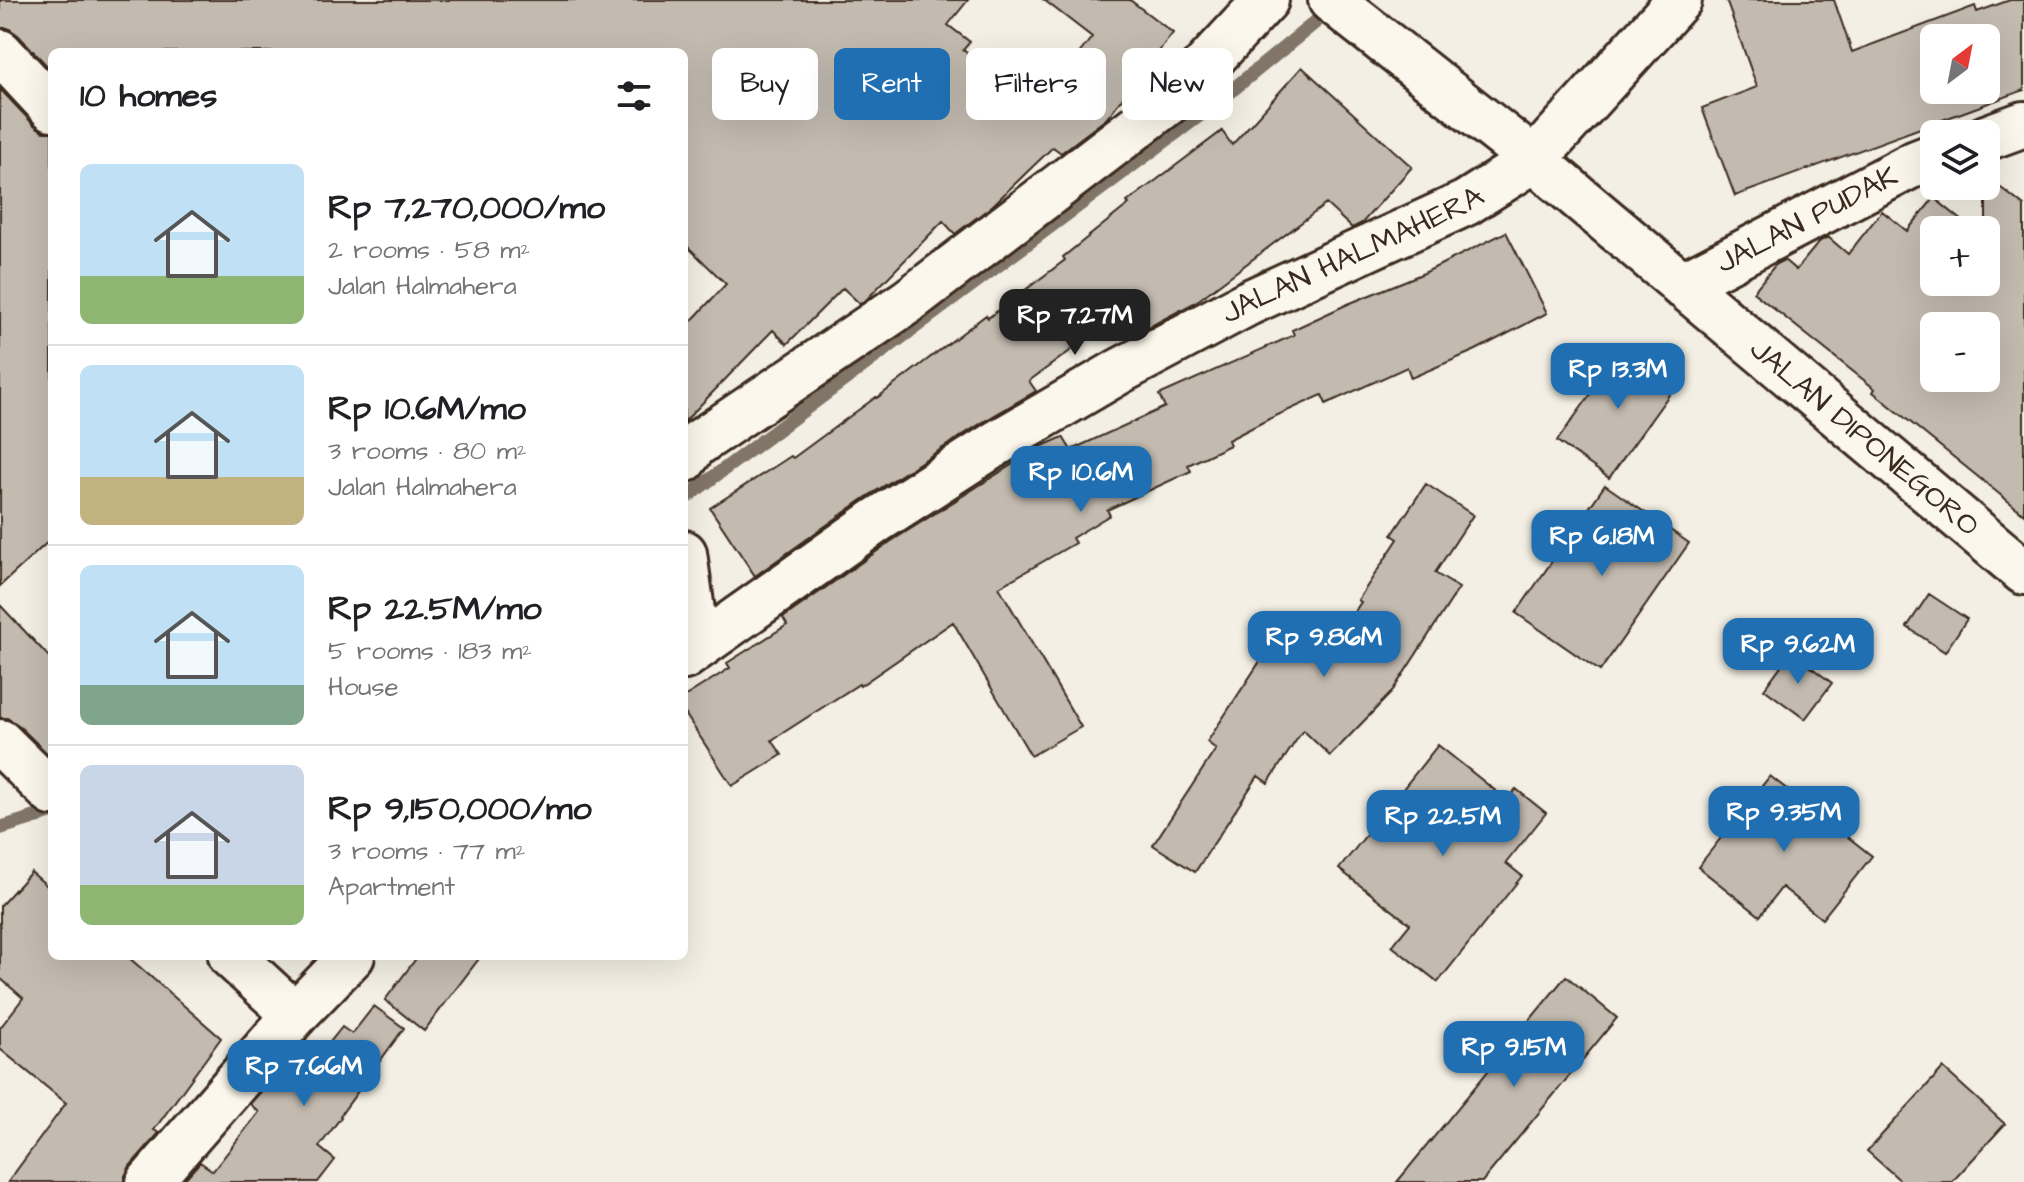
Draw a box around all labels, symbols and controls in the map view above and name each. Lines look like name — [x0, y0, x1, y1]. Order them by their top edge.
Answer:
north arrow — [1920, 24, 2000, 104]
map controls — [1920, 24, 2000, 392]
chip: Buy — [712, 48, 818, 120]
chip: Rent — [834, 48, 950, 120]
chip: Filters — [966, 48, 1106, 120]
chip: New — [1122, 48, 1233, 120]
text: 10 homes — [80, 72, 217, 120]
icon: filters — [612, 74, 656, 118]
button: layers — [1920, 120, 2000, 200]
street label: JALAN PUDAK — [1709, 155, 1905, 284]
street label: JALAN HALMAHERA — [1214, 176, 1492, 334]
text: Rp 7,270,000/mo — [328, 184, 605, 232]
icon: home — [144, 196, 240, 292]
button: + — [1920, 216, 2000, 296]
text: 2 rooms · 58 m² — [328, 232, 530, 268]
text: Jalan Halmahera — [328, 268, 517, 304]
pin: Rp 7.27M — [992, 289, 1158, 357]
text: Rp 7.27M — [1017, 297, 1133, 333]
button: − — [1920, 312, 2000, 392]
street label: JALAN DIPONEGORO — [1740, 329, 1988, 547]
pin: Rp 13.3M — [1535, 343, 1701, 411]
text: Rp 13.3M — [1569, 351, 1667, 387]
text: Rp 10.6M/mo — [328, 385, 526, 433]
icon: home — [144, 397, 240, 493]
text: 3 rooms · 80 m² — [328, 433, 527, 469]
pin: Rp 10.6M — [998, 446, 1164, 514]
text: Rp 10.6M — [1029, 454, 1133, 490]
text: Jalan Halmahera — [328, 469, 517, 505]
pin: Rp 6.18M — [1519, 510, 1685, 578]
text: Rp 6.18M — [1549, 518, 1655, 554]
text: Rp 22.5M/mo — [328, 585, 542, 633]
icon: home — [144, 597, 240, 693]
pin: Rp 9.86M — [1241, 611, 1407, 679]
pin: Rp 9.62M — [1715, 618, 1881, 686]
text: Rp 9.86M — [1266, 619, 1382, 655]
text: Rp 9.62M — [1741, 626, 1855, 662]
text: 5 rooms · 183 m² — [328, 633, 532, 669]
text: House — [328, 669, 399, 705]
text: Rp 9,150,000/mo — [328, 785, 592, 833]
pin: Rp 9.35M — [1701, 786, 1867, 854]
pin: Rp 22.5M — [1360, 790, 1526, 858]
text: Rp 9.35M — [1726, 794, 1842, 830]
icon: home — [144, 797, 240, 893]
text: Rp 22.5M — [1385, 798, 1501, 834]
text: 3 rooms · 77 m² — [328, 833, 525, 869]
text: Apartment — [328, 869, 455, 905]
pin: Rp 9.15M — [1431, 1021, 1597, 1089]
text: Rp 9.15M — [1461, 1029, 1567, 1065]
pin: Rp 7.66M — [221, 1040, 387, 1108]
text: Rp 7.66M — [245, 1048, 363, 1084]

